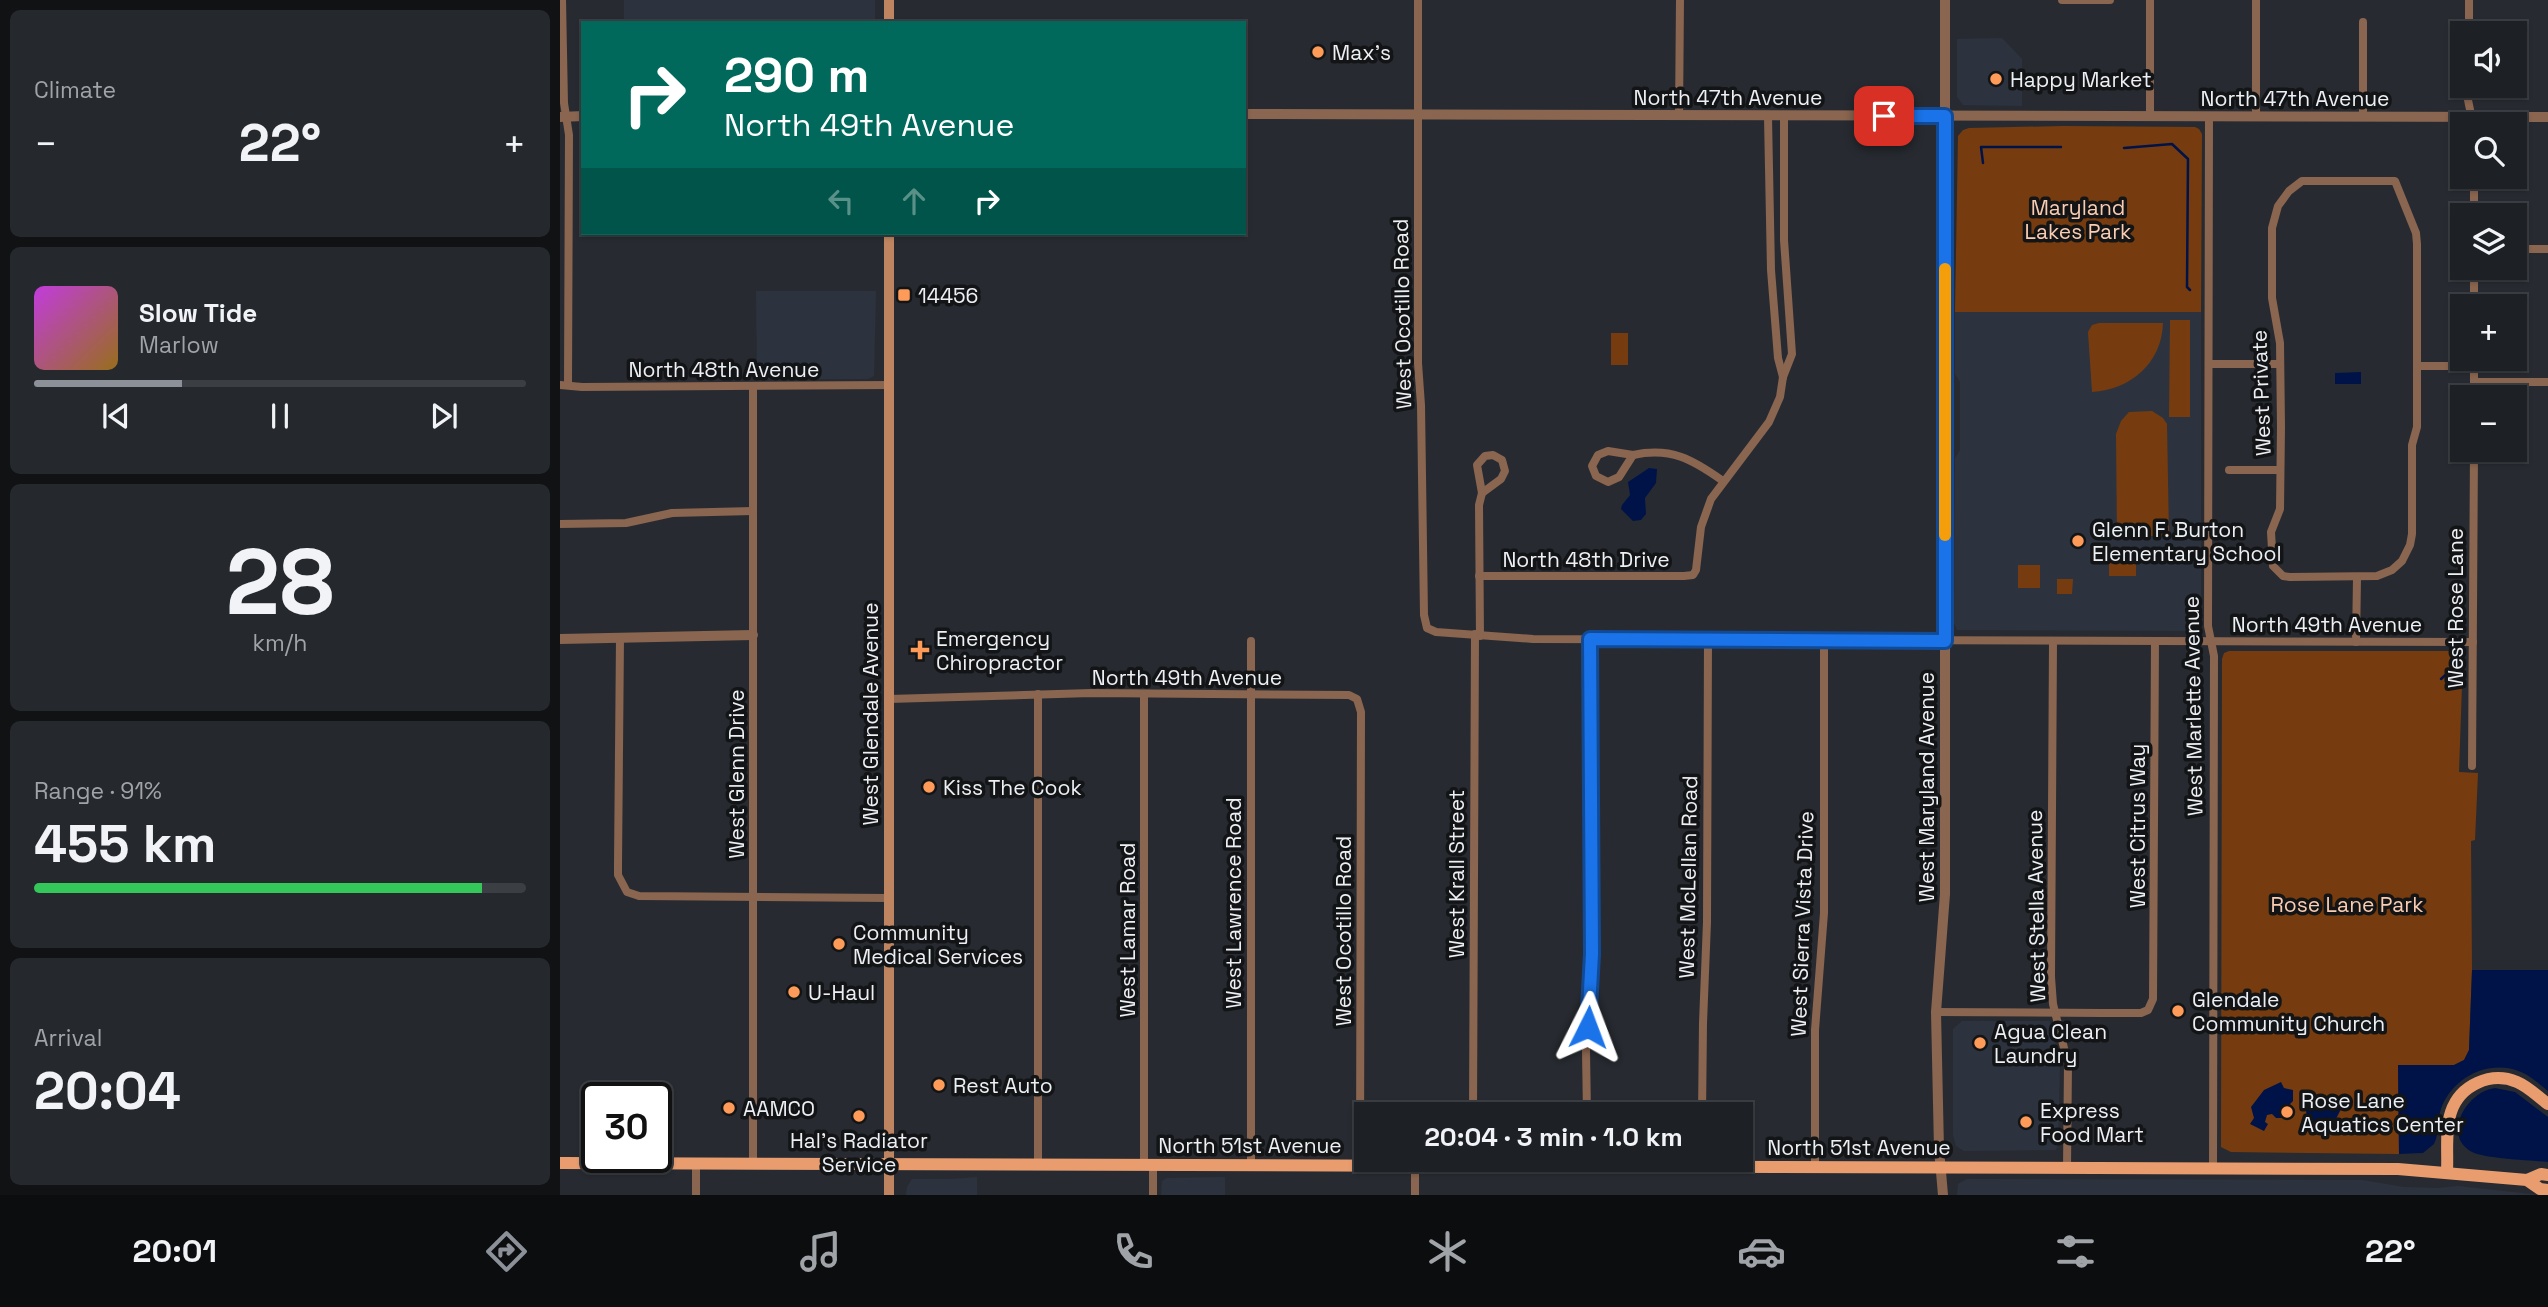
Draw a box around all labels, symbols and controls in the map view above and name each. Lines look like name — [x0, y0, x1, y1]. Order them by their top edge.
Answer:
map controls — [2450, 21, 2527, 462]
button: sound — [2450, 21, 2527, 98]
place label: Max's — [1332, 39, 1391, 66]
text: 290 m — [724, 44, 869, 106]
marker: Max's — [1310, 44, 1326, 60]
icon: right — [609, 49, 700, 140]
place label: Happy Market — [2010, 66, 2152, 93]
marker: Happy Market — [1988, 71, 2004, 87]
text: Climate — [34, 75, 116, 105]
street label: North 47th Avenue — [1634, 84, 1822, 111]
street label: North 47th Avenue — [2201, 85, 2389, 112]
pin — [1854, 86, 1914, 146]
icon: arrive — [1865, 97, 1903, 135]
text: North 49th Avenue — [724, 105, 1014, 145]
text: 22° — [239, 110, 321, 176]
button: search — [2450, 112, 2527, 189]
text: − — [34, 120, 58, 168]
text: + — [502, 120, 526, 168]
icon: left — [822, 182, 860, 220]
icon: ahead — [895, 182, 933, 220]
icon: right — [968, 182, 1006, 220]
park label: Maryland Lakes Park — [2025, 194, 2131, 245]
button: layers — [2450, 203, 2527, 280]
street label: West Ocotillo Road — [1387, 218, 1417, 410]
place label: 14456 — [918, 282, 978, 309]
marker: 14456 — [896, 287, 912, 303]
button: + — [2450, 294, 2527, 371]
text: Slow Tide — [139, 296, 257, 330]
street label: West Private — [2245, 329, 2277, 457]
text: Marlow — [139, 330, 219, 360]
street label: North 48th Avenue — [629, 356, 819, 383]
button: − — [2450, 385, 2527, 462]
icon: previous — [97, 397, 135, 435]
icon: pause — [261, 397, 299, 435]
icon: next — [425, 397, 463, 435]
place label: Glenn F. Burton Elementary School — [2092, 516, 2282, 567]
text: 28 — [226, 524, 334, 641]
street label: West Rose Lane — [2442, 528, 2469, 688]
marker: Glenn F. Burton Elementary School — [2070, 533, 2086, 549]
street label: North 48th Drive — [1502, 546, 1670, 573]
street label: West Marlette Avenue — [2178, 596, 2208, 816]
street label: West Glendale Avenue — [857, 602, 884, 826]
street label: North 49th Avenue — [2232, 611, 2422, 638]
place label: Emergency Chiropractor — [936, 625, 1063, 676]
text: km/h — [253, 628, 307, 658]
marker: Emergency Chiropractor — [910, 640, 930, 660]
street label: North 49th Avenue — [1092, 664, 1282, 691]
street label: West Maryland Avenue — [1913, 672, 1940, 902]
street label: West Glenn Drive — [723, 689, 750, 859]
street label: West Citrus Way — [2124, 744, 2151, 908]
place label: Kiss The Cook — [943, 774, 1082, 801]
street label: West McLellan Road — [1673, 775, 1703, 979]
text: Range · 91% — [34, 776, 162, 806]
marker: Kiss The Cook — [921, 779, 937, 795]
street label: West Krall Street — [1443, 790, 1470, 958]
street label: West Lawrence Road — [1220, 797, 1247, 1009]
street label: West Stella Avenue — [2021, 809, 2051, 1003]
text: 455 km — [34, 811, 216, 877]
street label: West Sierra Vista Drive — [1785, 811, 1819, 1037]
street label: West Ocotillo Road — [1330, 836, 1357, 1026]
street label: West Lamar Road — [1114, 843, 1141, 1017]
park label: Rose Lane Park — [2270, 891, 2424, 918]
place label: Community Medical Services — [853, 919, 1023, 970]
marker: Community Medical Services — [831, 936, 847, 952]
place label: U-Haul — [808, 979, 875, 1006]
marker: U-Haul — [786, 984, 802, 1000]
place label: Glendale Community Church — [2192, 986, 2385, 1037]
position arrow — [1551, 990, 1625, 1064]
marker: Glendale Community Church — [2170, 1003, 2186, 1019]
place label: Agua Clean Laundry — [1994, 1018, 2107, 1069]
text: Arrival — [34, 1023, 102, 1053]
marker: Agua Clean Laundry — [1972, 1035, 1988, 1051]
text: 20:04 — [34, 1058, 181, 1124]
place label: Rest Auto — [953, 1072, 1053, 1099]
marker: Rest Auto — [931, 1077, 947, 1093]
speed limit sign: 30 — [581, 1082, 672, 1173]
place label: Rose Lane Aquatics Center — [2301, 1087, 2464, 1138]
place label: AAMCO — [743, 1095, 815, 1122]
place label: Express Food Mart — [2040, 1097, 2144, 1148]
marker: AAMCO — [721, 1100, 737, 1116]
marker: Rose Lane Aquatics Center — [2279, 1104, 2295, 1120]
marker: Hal's Radiator Service — [851, 1108, 867, 1124]
marker: Express Food Mart — [2018, 1114, 2034, 1130]
text: 20:04 · 3 min · 1.0 km — [1424, 1120, 1683, 1154]
place label: Hal's Radiator Service — [790, 1127, 928, 1178]
street label: North 51st Avenue — [1158, 1132, 1342, 1159]
street label: North 51st Avenue — [1767, 1134, 1951, 1161]
icon: directions — [482, 1227, 531, 1276]
icon: music — [796, 1227, 845, 1276]
icon: phone — [1109, 1227, 1158, 1276]
icon: climate — [1423, 1227, 1472, 1276]
icon: car — [1737, 1227, 1786, 1276]
icon: filters — [2051, 1227, 2100, 1276]
text: 20:01 — [132, 1231, 217, 1271]
text: 22° — [2365, 1231, 2416, 1271]

